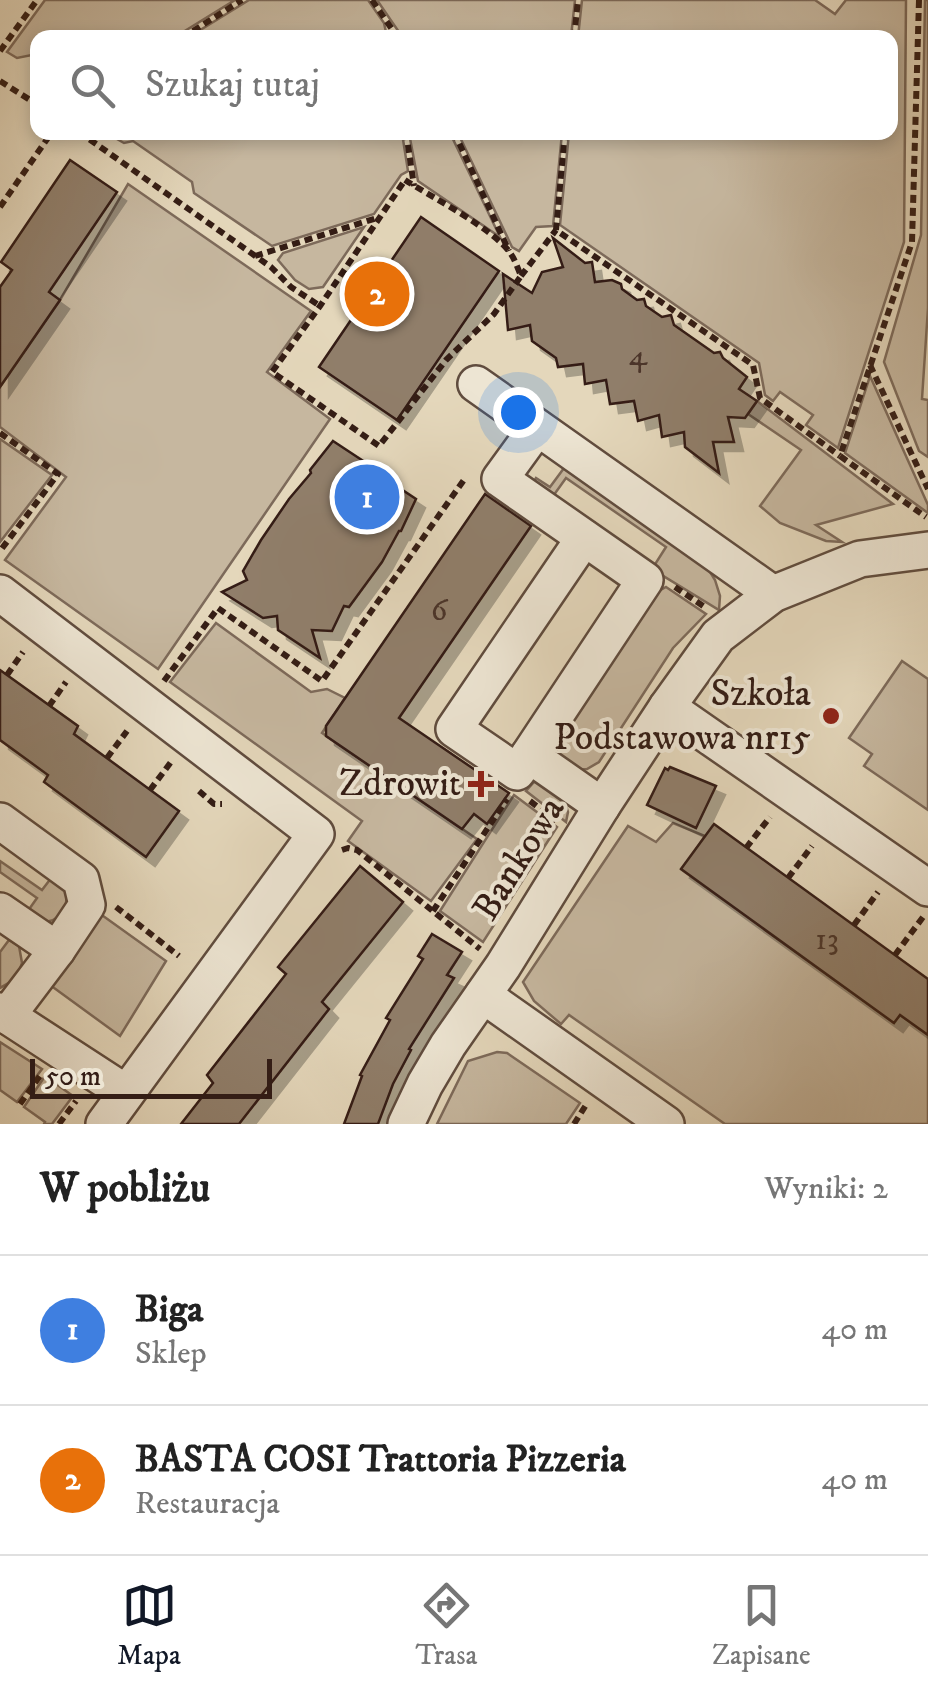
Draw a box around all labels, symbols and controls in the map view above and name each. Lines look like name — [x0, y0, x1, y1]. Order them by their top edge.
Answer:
search box — [30, 30, 898, 140]
icon: search — [65, 58, 120, 113]
text: Szukaj tutaj — [145, 61, 320, 109]
pin: 2 — [344, 256, 410, 332]
house number: 4 — [629, 336, 648, 376]
your location — [493, 387, 544, 438]
pin: 1 — [334, 460, 400, 534]
house number: 6 — [431, 591, 449, 631]
place label: Szkoła Podstawowa nr15 — [553, 670, 811, 762]
marker: Szkoła Podstawowa nr15 — [820, 705, 842, 727]
place label: Zdrowit — [339, 760, 461, 808]
marker: Zdrowit — [470, 773, 492, 795]
street label: Bankowa — [462, 788, 576, 930]
house number: 13 — [815, 920, 839, 960]
scale bar — [30, 1054, 272, 1098]
text: 50 m — [45, 1059, 101, 1094]
text: W pobliżu — [40, 1163, 210, 1215]
text: Wyniki: 2 — [764, 1169, 888, 1209]
text: Biga — [135, 1286, 203, 1334]
text: 1 — [67, 1310, 78, 1350]
text: 40 m — [821, 1310, 888, 1350]
text: Sklep — [135, 1334, 206, 1374]
text: BASTA COSI Trattoria Pizzeria — [135, 1436, 626, 1484]
text: 2 — [65, 1460, 80, 1500]
text: 40 m — [821, 1460, 888, 1500]
text: Restauracja — [135, 1484, 280, 1524]
tab: Mapa — [117, 1578, 181, 1673]
tab: Trasa — [415, 1578, 477, 1673]
tab: Zapisane — [712, 1578, 811, 1673]

